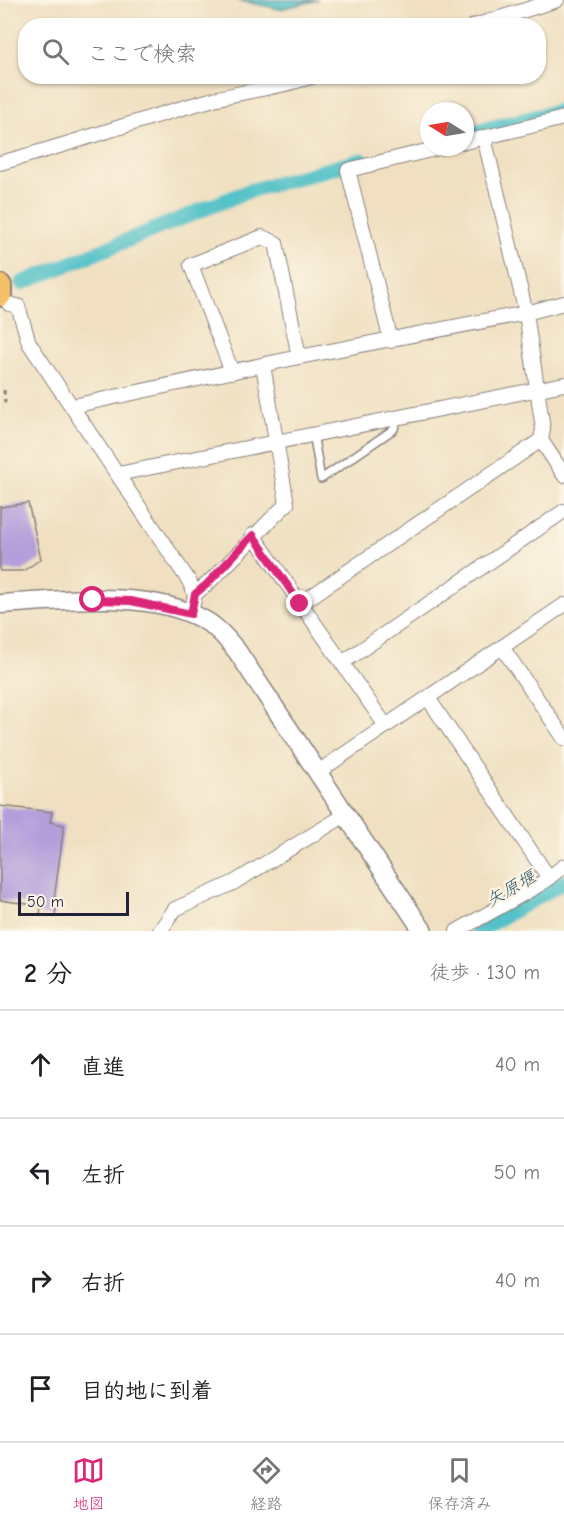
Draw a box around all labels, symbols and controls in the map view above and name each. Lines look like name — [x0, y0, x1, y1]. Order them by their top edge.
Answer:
search box — [18, 18, 546, 84]
icon: search — [39, 35, 72, 68]
text: ここで検索 — [87, 41, 197, 67]
north arrow — [420, 102, 474, 156]
route start — [79, 586, 105, 612]
route end — [286, 590, 312, 616]
water label: 矢原堰 — [482, 865, 541, 912]
scale bar — [18, 889, 129, 916]
text: 50 m — [27, 893, 64, 911]
text: 2 分 — [24, 959, 72, 989]
text: 徒歩 · 130 m — [430, 961, 540, 984]
icon: ahead — [24, 1048, 57, 1081]
text: 40 m — [495, 1053, 540, 1076]
text: 直進 — [81, 1054, 125, 1080]
icon: left — [24, 1156, 57, 1189]
text: 50 m — [494, 1161, 540, 1184]
text: 左折 — [81, 1162, 125, 1188]
icon: right — [24, 1264, 57, 1297]
text: 40 m — [495, 1269, 540, 1292]
text: 右折 — [81, 1270, 125, 1296]
icon: arrive — [24, 1372, 57, 1405]
text: 目的地に到着 — [81, 1378, 213, 1404]
tab: 地図 — [72, 1454, 105, 1514]
tab: 経路 — [250, 1454, 283, 1514]
tab: 保存済み — [428, 1454, 492, 1514]

